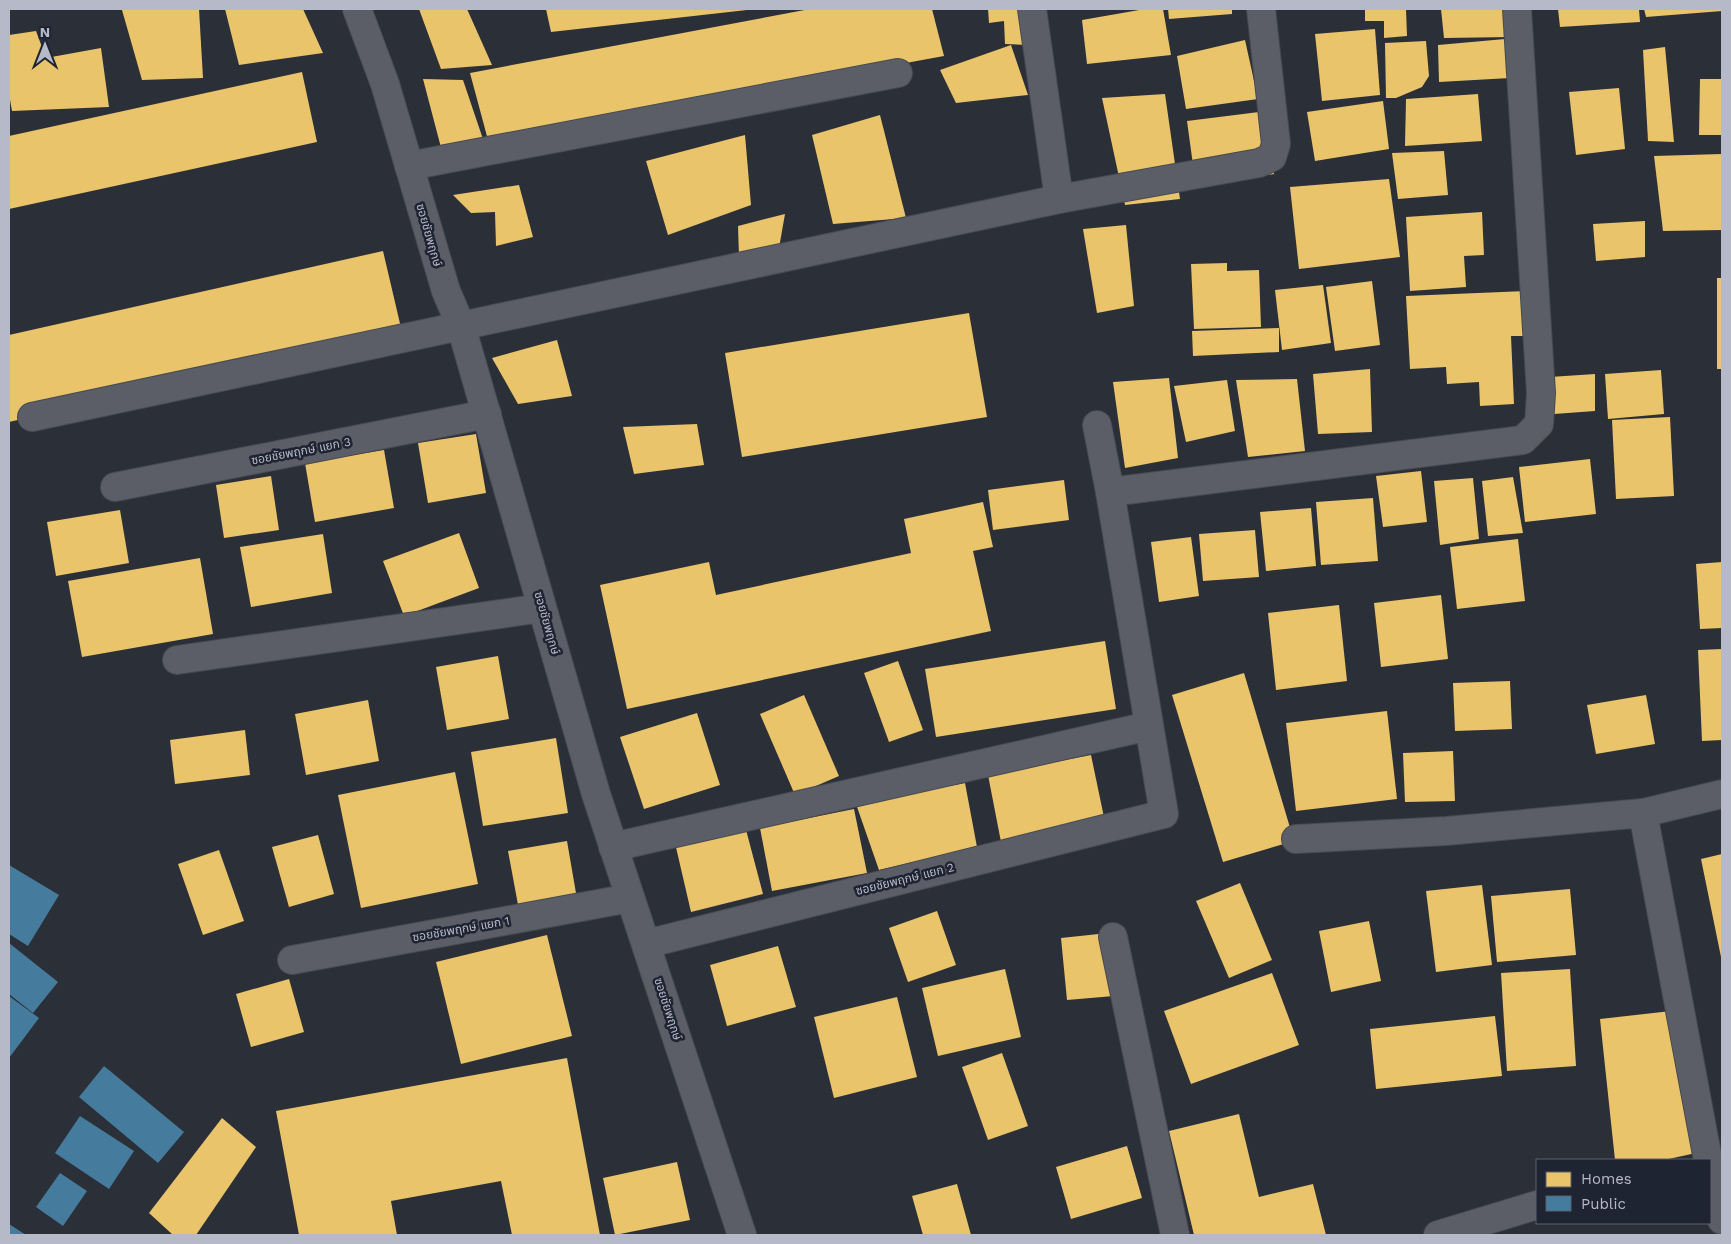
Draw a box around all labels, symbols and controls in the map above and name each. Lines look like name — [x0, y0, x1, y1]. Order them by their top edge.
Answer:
north arrow — [20, 20, 70, 70]
text: N — [40, 24, 50, 40]
street label: ซอยชัยพฤกษ์ — [413, 202, 445, 268]
street label: ซอยชัยพฤกษ์ แยก 3 — [250, 435, 352, 467]
street label: ซอยชัยพฤกษ์ — [531, 590, 563, 656]
street label: ซอยชัยพฤกษ์ แยก 2 — [854, 860, 956, 898]
street label: ซอยชัยพฤกษ์ แยก 1 — [411, 914, 511, 944]
street label: ซอยชัยพฤกษ์ — [651, 976, 685, 1042]
legend — [1536, 1159, 1711, 1224]
text: Homes — [1581, 1170, 1632, 1188]
text: Public — [1581, 1195, 1626, 1213]

